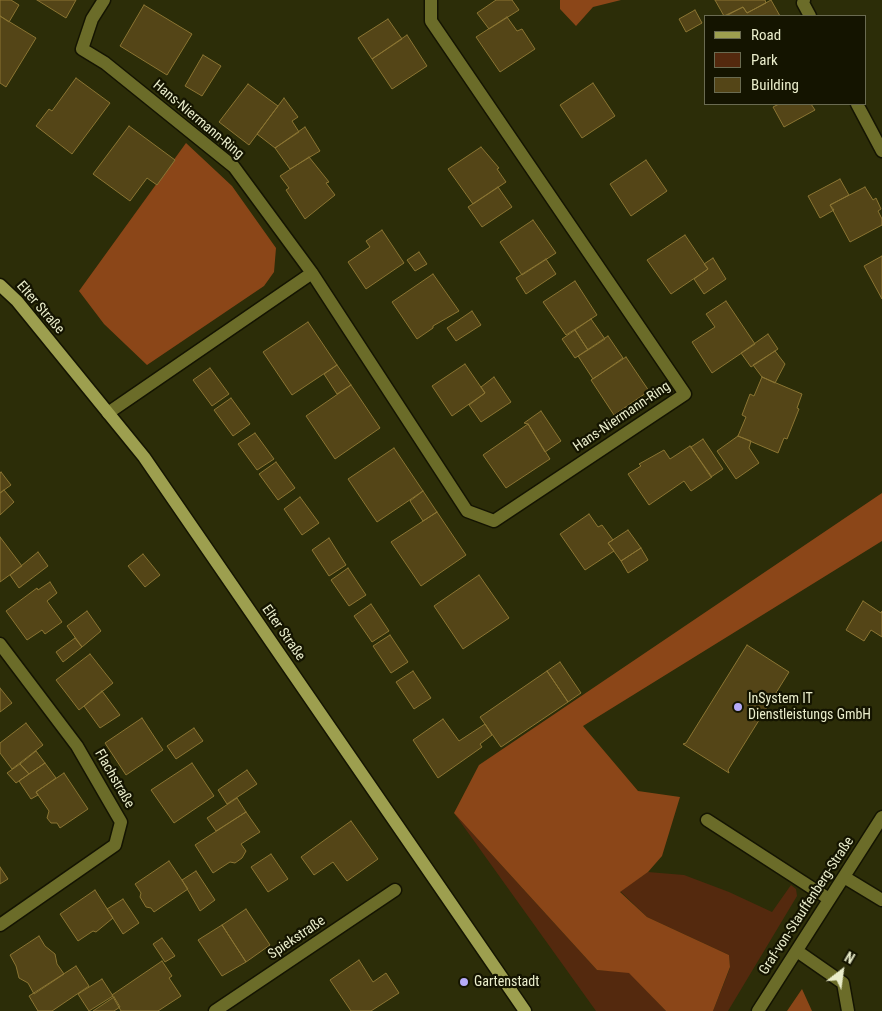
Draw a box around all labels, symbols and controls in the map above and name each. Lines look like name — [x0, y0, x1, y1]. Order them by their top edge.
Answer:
legend — [704, 15, 867, 105]
text: Road — [751, 26, 781, 44]
text: Park — [751, 51, 778, 69]
text: Building — [751, 76, 799, 94]
street label: Hans-Niermann-Ring — [149, 77, 247, 163]
street label: Elter Straße — [13, 278, 67, 338]
street label: Hans-Niermann-Ring — [570, 378, 674, 456]
street label: Elter Straße — [258, 602, 308, 664]
place label: InSystem IT Dienstleistungs GmbH — [748, 691, 871, 724]
marker: InSystem IT Dienstleistungs GmbH — [732, 701, 744, 713]
street label: Flachstraße — [90, 747, 138, 811]
street label: Graf-von-Stauffenberg-Straße — [756, 834, 858, 978]
street label: Spiekstraße — [265, 913, 329, 963]
north arrow — [817, 946, 867, 996]
text: N — [842, 949, 857, 967]
place label: Gartenstadt — [474, 974, 539, 990]
marker: Gartenstadt — [458, 976, 470, 988]

